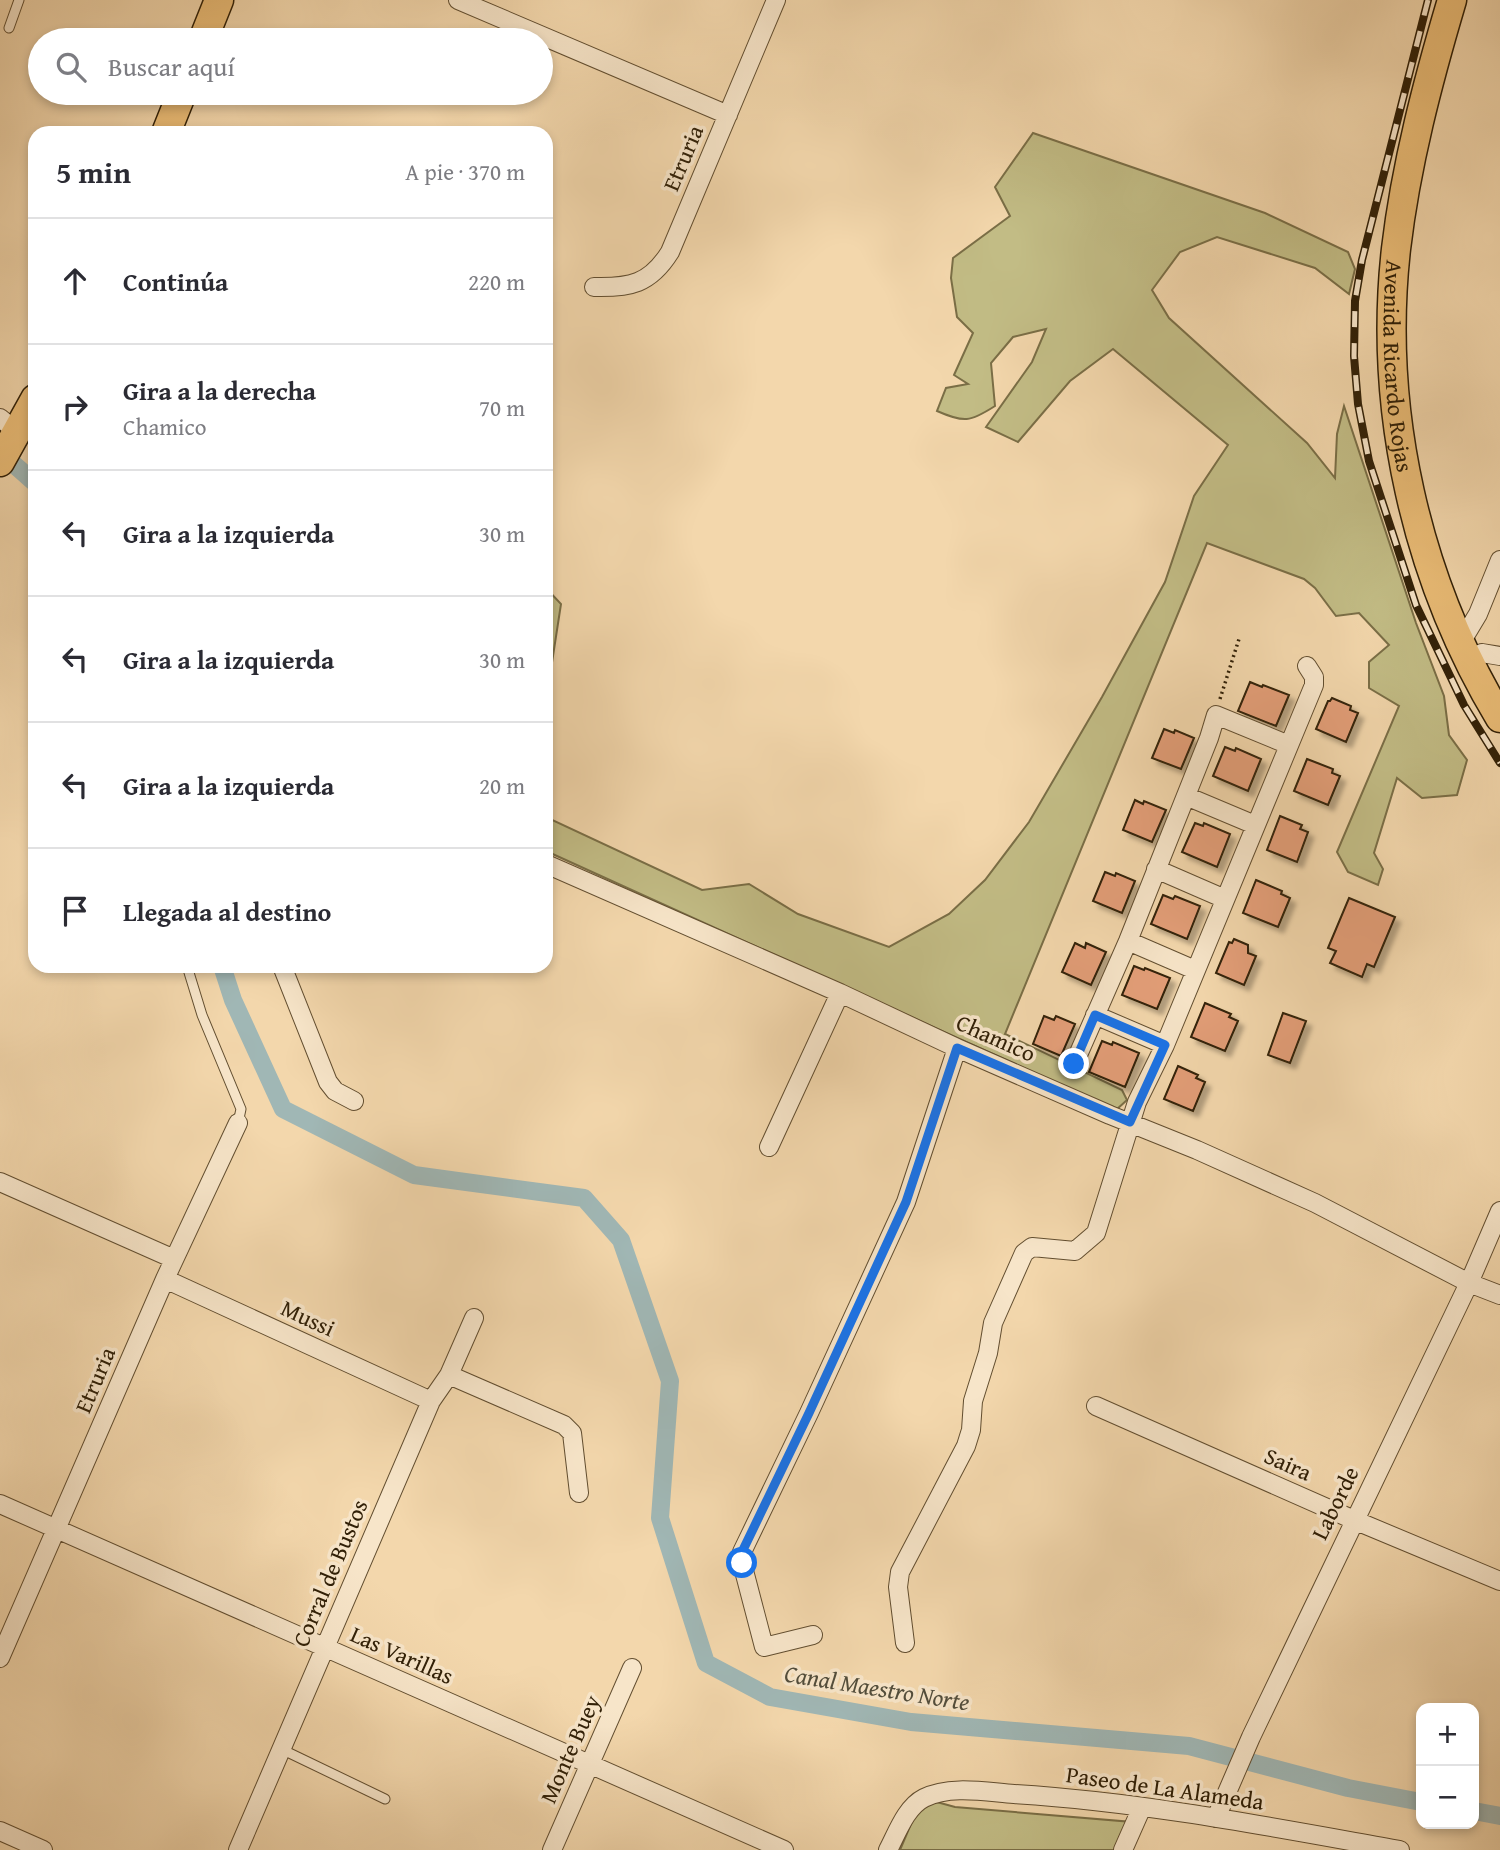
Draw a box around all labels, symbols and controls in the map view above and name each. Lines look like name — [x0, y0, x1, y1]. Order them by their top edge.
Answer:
search box — [28, 28, 553, 105]
text: Buscar aquí — [108, 47, 235, 86]
icon: search — [52, 48, 90, 86]
street label: Etruria — [654, 120, 711, 196]
text: 5 min — [56, 150, 131, 194]
text: A pie · 370 m — [405, 155, 525, 188]
street label: Avenida Ricardo Rojas — [1376, 259, 1422, 475]
icon: ahead — [56, 262, 94, 300]
text: Continúa — [123, 262, 228, 301]
text: 220 m — [468, 265, 525, 298]
text: Gira a la derecha — [123, 371, 316, 410]
icon: right — [56, 388, 94, 426]
text: 70 m — [479, 391, 525, 424]
text: Chamico — [123, 410, 206, 443]
icon: left — [56, 514, 94, 552]
text: Gira a la izquierda — [123, 514, 334, 553]
text: 30 m — [479, 517, 525, 550]
icon: left — [56, 640, 94, 678]
text: Gira a la izquierda — [123, 640, 334, 679]
text: 30 m — [479, 643, 525, 676]
icon: left — [56, 766, 94, 804]
text: Gira a la izquierda — [123, 766, 334, 805]
text: 20 m — [479, 769, 525, 802]
icon: arrive — [56, 892, 94, 930]
text: Llegada al destino — [123, 892, 331, 931]
street label: Chamico — [951, 1005, 1041, 1070]
route end — [1058, 1048, 1089, 1079]
street label: Mussi — [276, 1291, 341, 1344]
street label: Etruria — [66, 1342, 123, 1418]
street label: Saira — [1259, 1439, 1317, 1489]
street label: Laborde — [1303, 1460, 1366, 1545]
street label: Corral de Bustos — [284, 1494, 375, 1652]
route start — [726, 1547, 757, 1578]
street label: Las Varillas — [345, 1617, 459, 1692]
water label: Canal Maestro Norte — [782, 1656, 972, 1719]
street label: Monte Buey — [531, 1689, 608, 1808]
map controls — [1416, 1703, 1479, 1829]
button: + — [1416, 1703, 1479, 1766]
street label: Paseo de La Alameda — [1064, 1757, 1266, 1818]
button: − — [1416, 1766, 1479, 1829]

